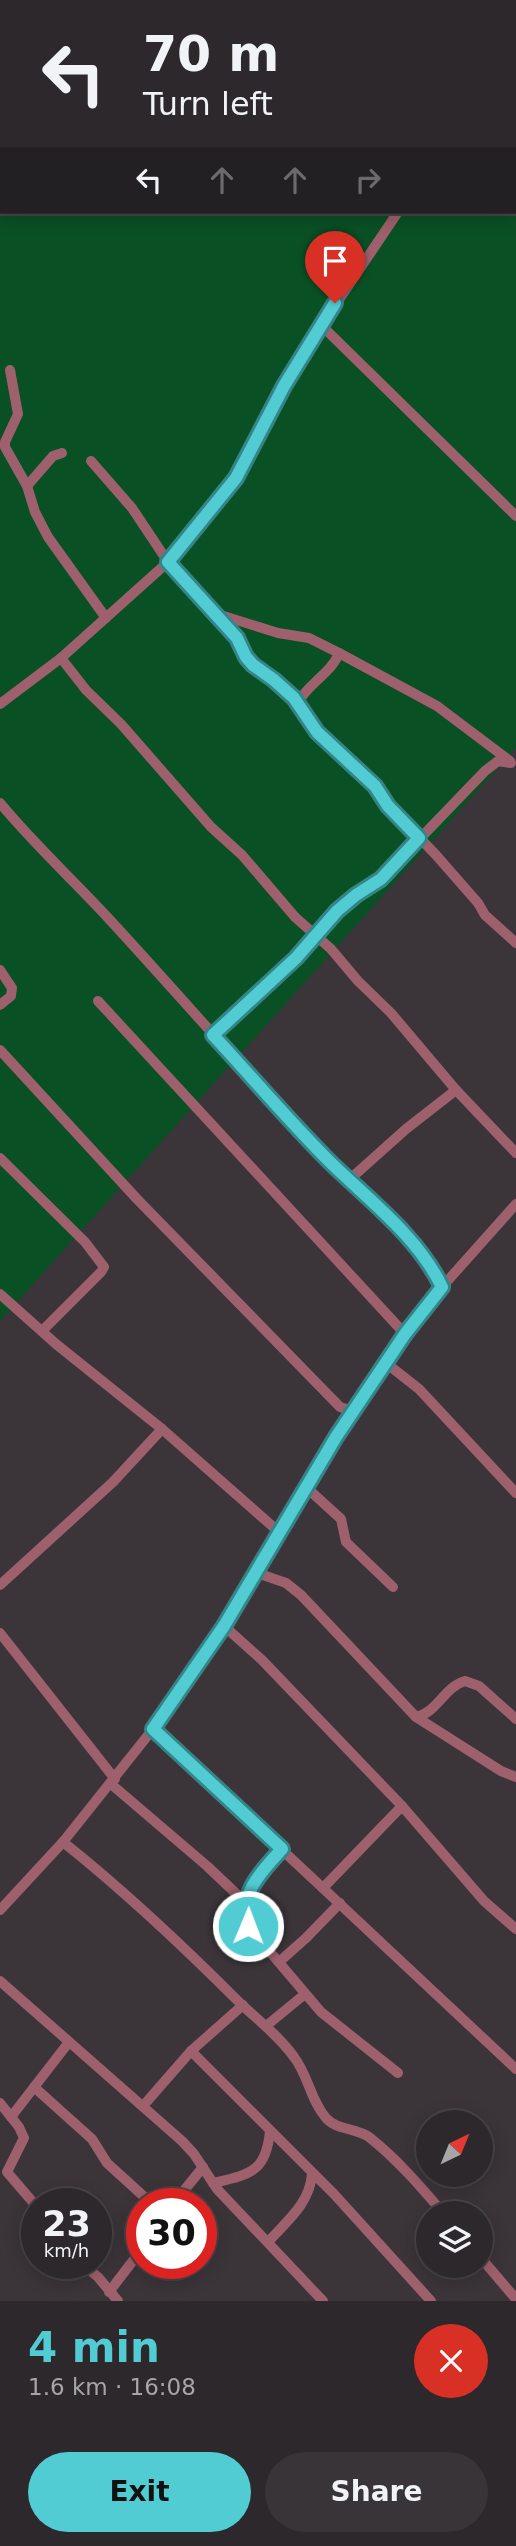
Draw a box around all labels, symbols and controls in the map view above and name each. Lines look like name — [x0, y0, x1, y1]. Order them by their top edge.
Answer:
text: 70 m — [143, 26, 279, 83]
icon: left — [28, 28, 119, 119]
text: Turn left — [143, 85, 273, 123]
icon: left — [130, 161, 168, 199]
icon: ahead — [203, 161, 241, 199]
icon: ahead — [276, 161, 314, 199]
icon: right — [349, 161, 387, 199]
pin — [305, 231, 365, 303]
icon: arrive — [316, 242, 354, 280]
position arrow — [211, 1889, 285, 1963]
north arrow — [416, 2110, 494, 2188]
map controls — [416, 2110, 493, 2278]
speed limit sign: 30 — [126, 2188, 217, 2279]
button: layers — [416, 2201, 493, 2278]
text: 23 — [42, 2204, 91, 2244]
text: km/h — [44, 2240, 89, 2261]
text: 4 min — [28, 2323, 160, 2372]
button: close — [414, 2324, 488, 2398]
text: 1.6 km · 16:08 — [28, 2374, 196, 2400]
button: Exit — [28, 2452, 251, 2532]
button: Share — [265, 2452, 488, 2532]

